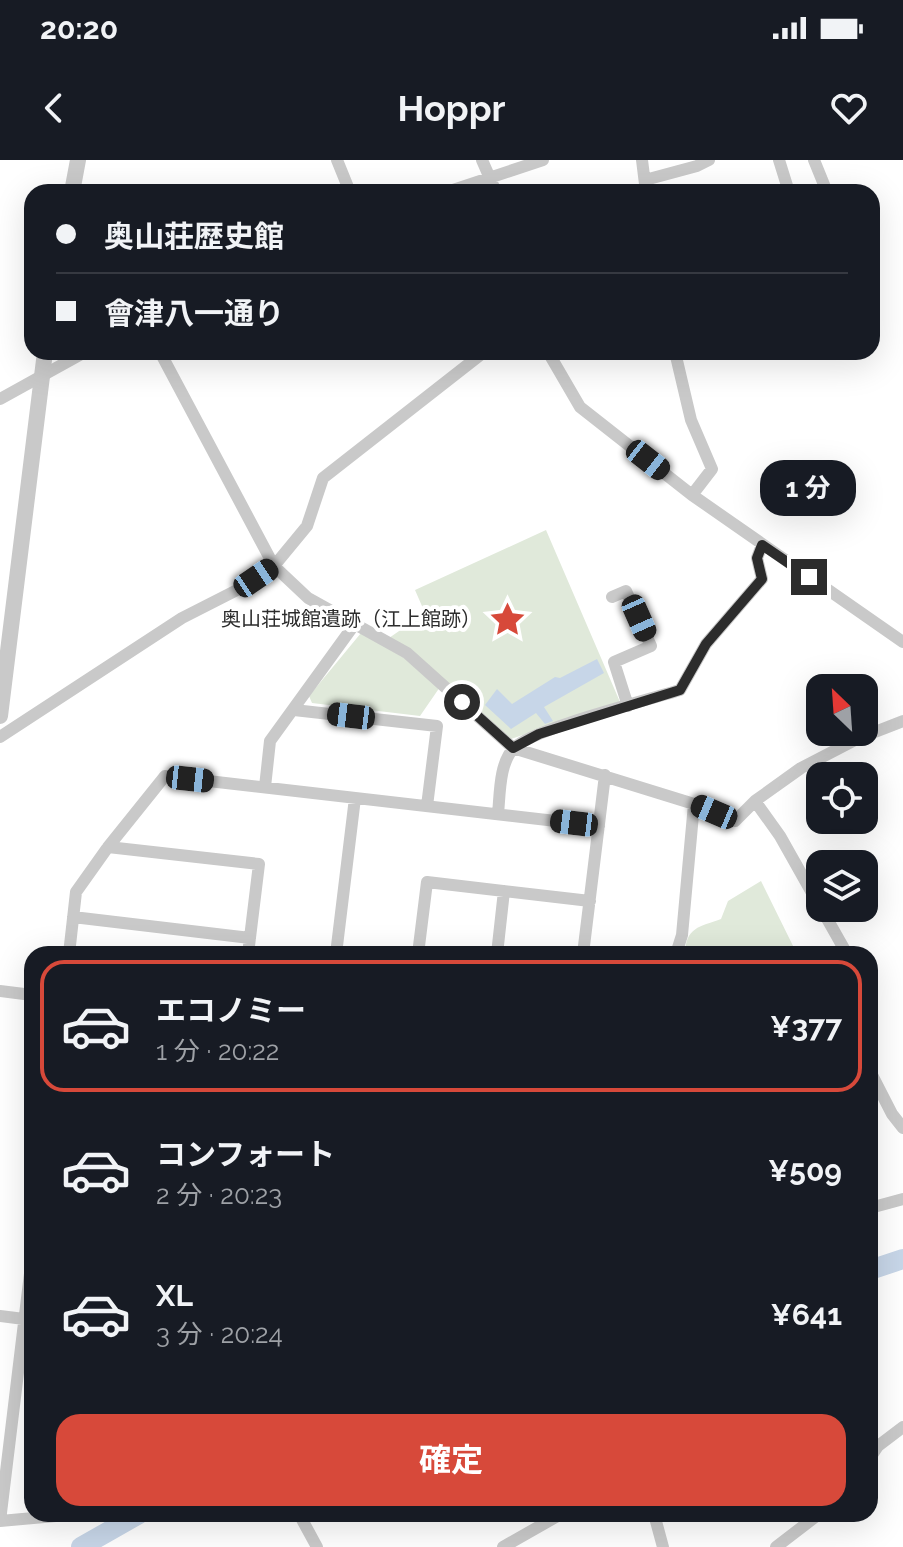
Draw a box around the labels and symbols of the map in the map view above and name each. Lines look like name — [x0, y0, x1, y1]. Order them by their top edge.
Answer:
car — [622, 436, 674, 484]
callout: 1 分 — [761, 461, 857, 517]
car — [229, 555, 283, 601]
route end — [791, 559, 827, 595]
car — [618, 591, 660, 645]
place icon: 奥山荘城館遺跡（江上館跡） — [488, 600, 526, 638]
place label: 奥山荘城館遺跡（江上館跡） — [221, 607, 481, 631]
north arrow — [806, 674, 878, 746]
route start — [444, 684, 480, 720]
car — [326, 701, 376, 731]
car — [165, 765, 215, 793]
car — [687, 792, 741, 832]
car — [549, 808, 599, 838]

